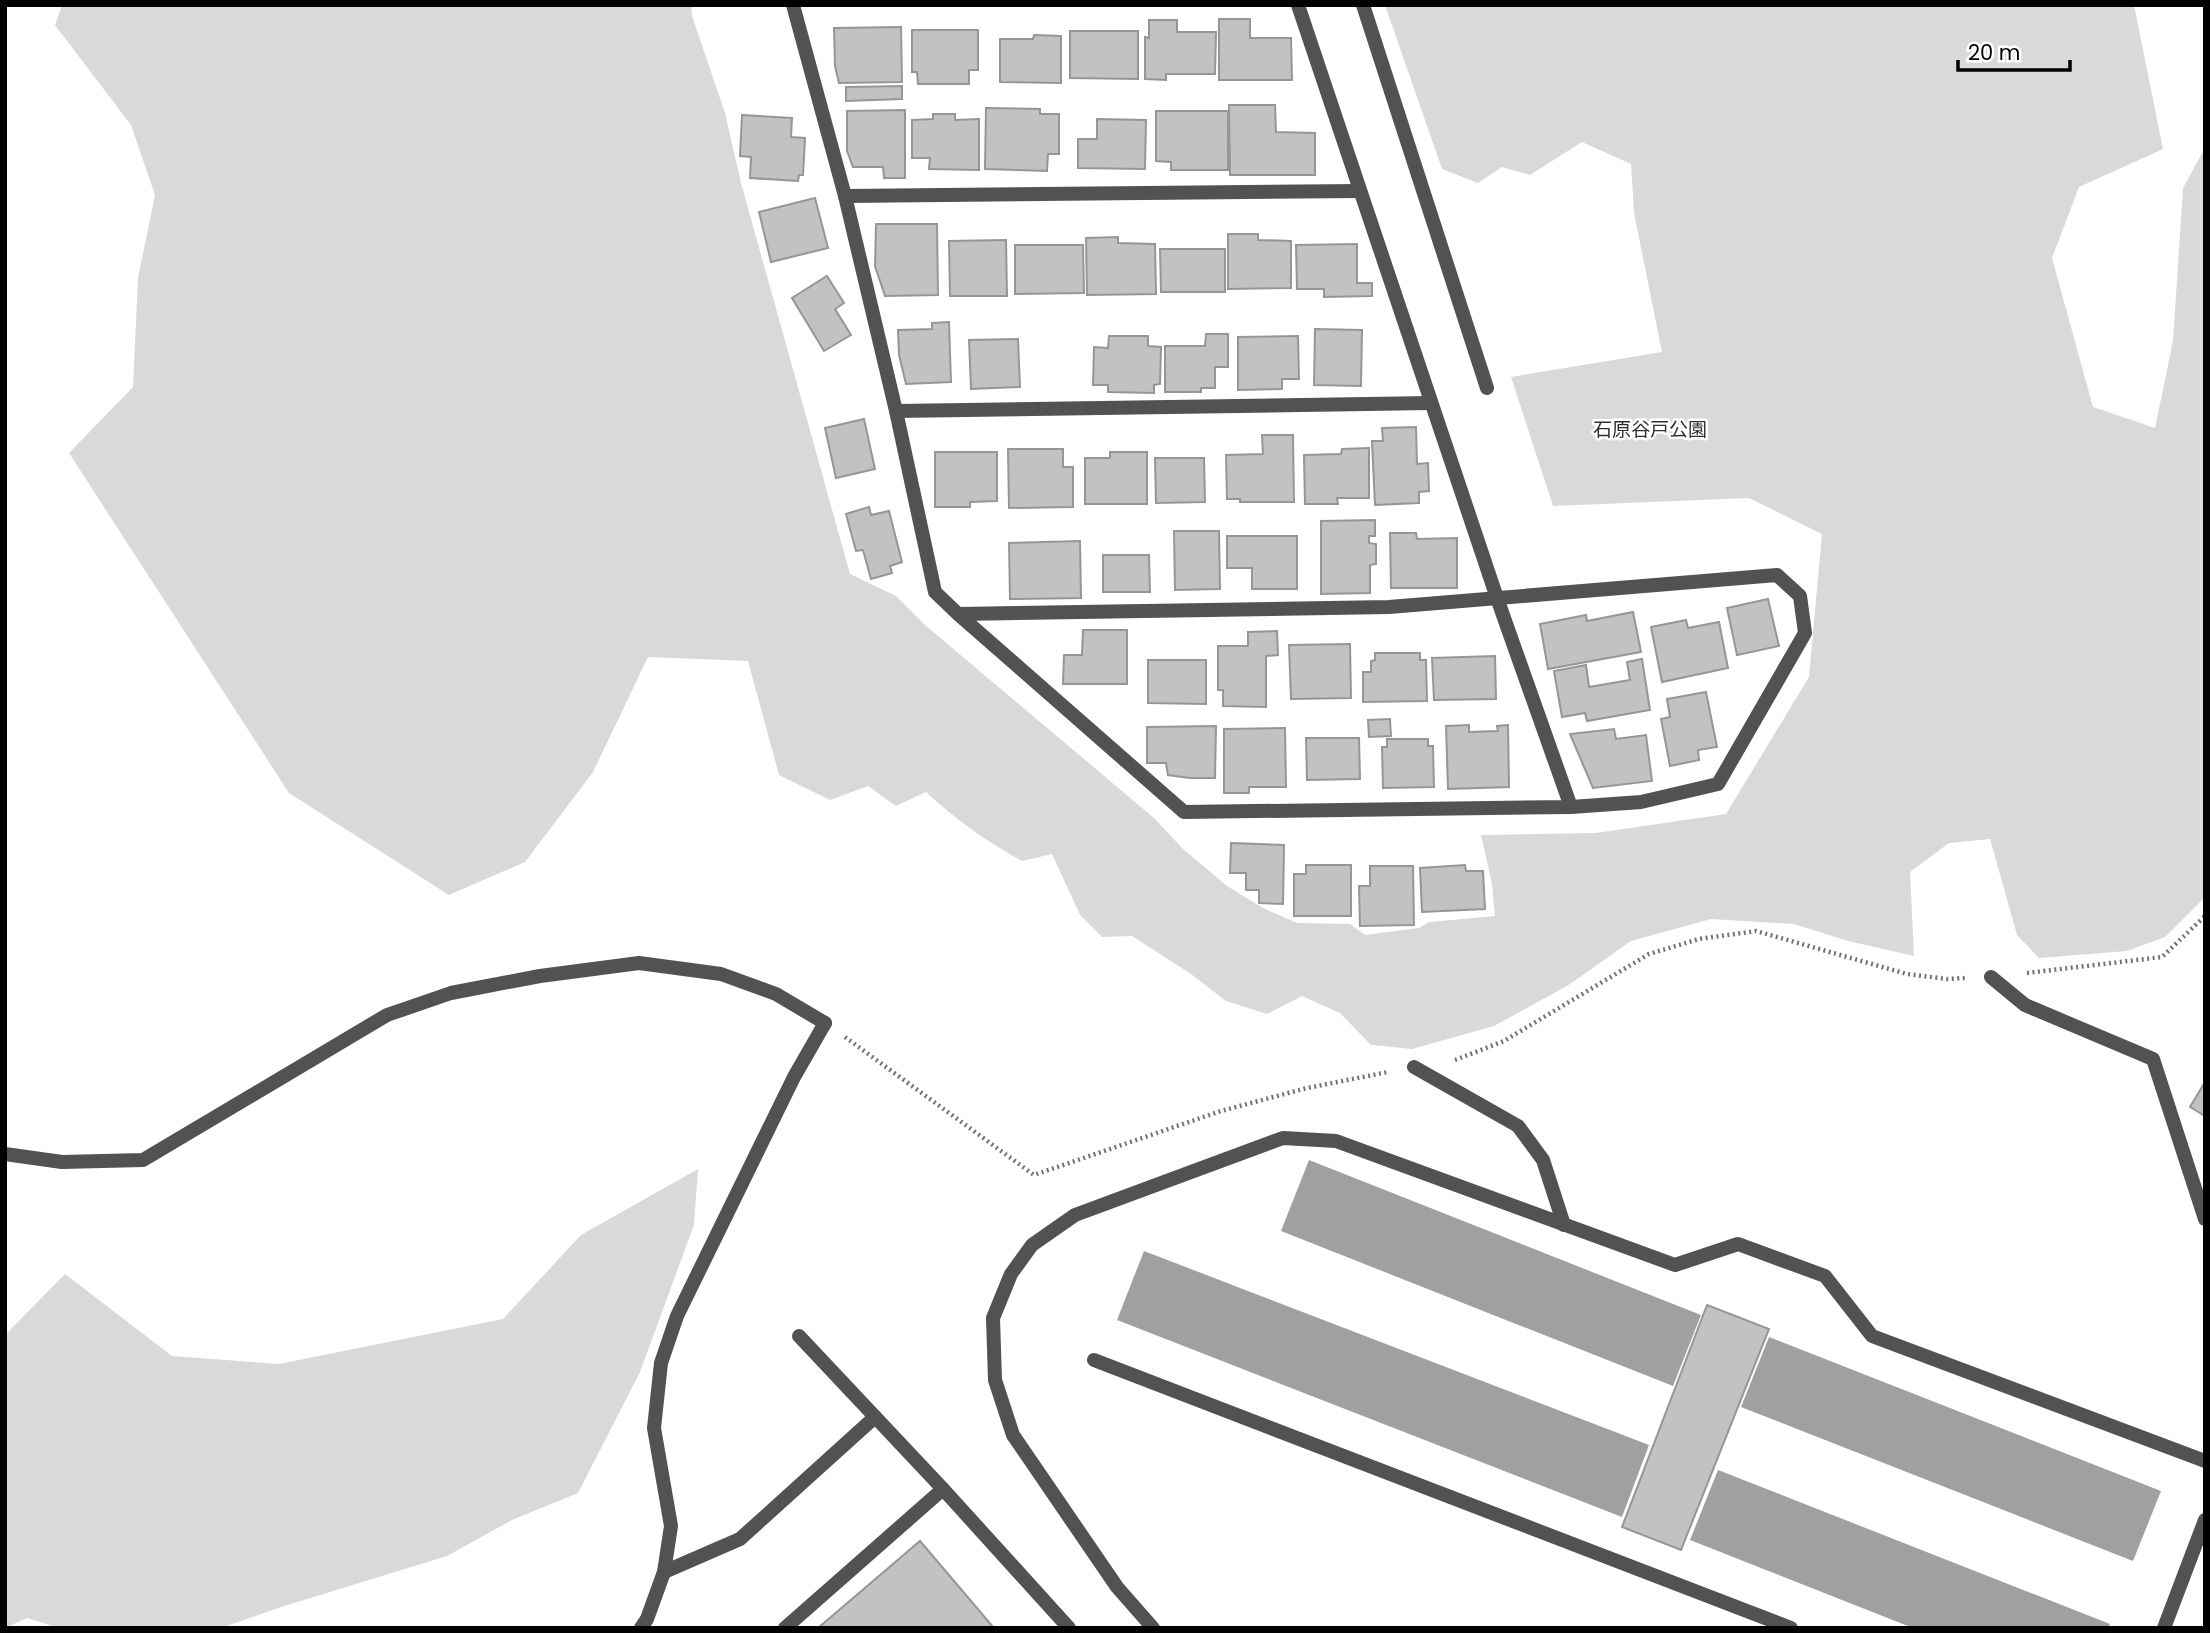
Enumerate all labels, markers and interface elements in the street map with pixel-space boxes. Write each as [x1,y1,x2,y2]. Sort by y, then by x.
scale bar [1958,28,2070,72]
text: 20 m [1968,38,2021,67]
park label: 石原谷戸公園 [1593,416,1707,443]

